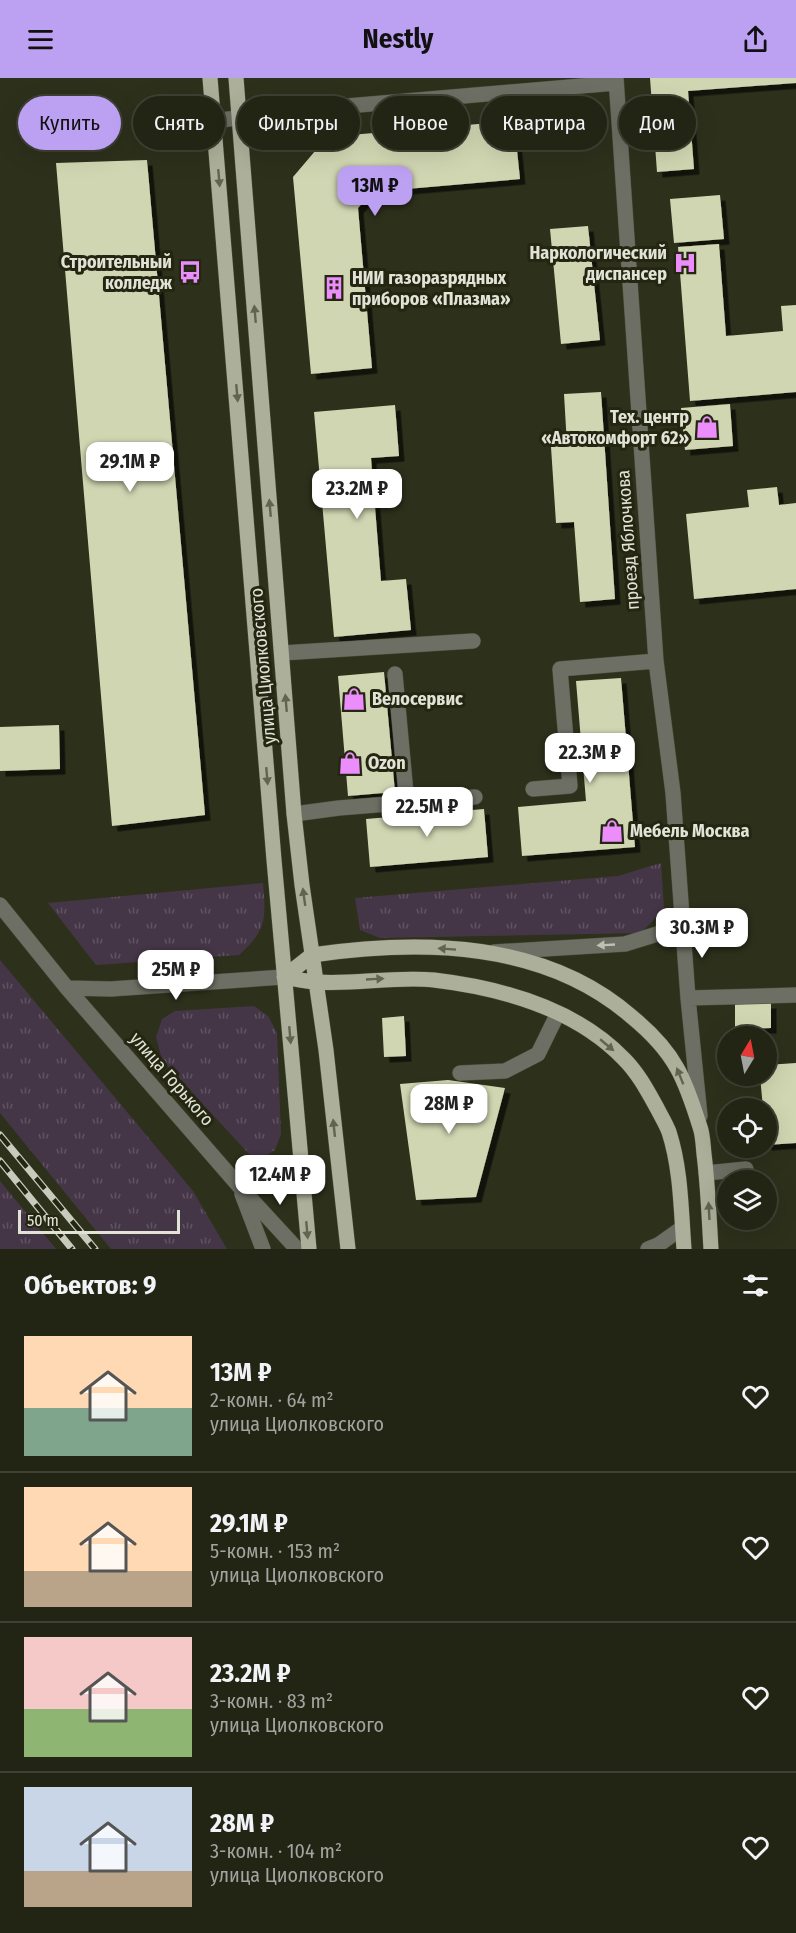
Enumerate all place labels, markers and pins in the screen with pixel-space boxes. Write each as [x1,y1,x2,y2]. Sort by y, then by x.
pin: 13M ₽ [333,166,417,217]
place label: Наркологический диспансер [529,242,667,285]
hospital icon: Наркологический диспансер [672,250,698,276]
place label: Строительный колледж [61,251,173,294]
bus stop icon: Строительный колледж [177,259,203,285]
place label: НИИ газоразрядных приборов «Плазма» [352,267,511,310]
building icon: НИИ газоразрядных приборов «Плазма» [321,275,347,301]
place label: Тех. центр «Автокомфорт 62» [541,406,689,449]
shop icon: Тех. центр «Автокомфорт 62» [694,414,720,440]
pin: 29.1M ₽ [75,442,185,493]
pin: 23.2M ₽ [302,469,412,520]
shop icon: Велосервис [341,686,367,712]
place label: Велосервис [372,688,463,710]
pin: 22.3M ₽ [535,733,645,784]
shop icon: Ozon [337,750,363,776]
place label: Ozon [368,752,406,774]
pin: 22.5M ₽ [372,787,482,838]
shop icon: Мебель Москва [599,818,625,844]
place label: Мебель Москва [630,820,749,842]
pin: 30.3M ₽ [647,908,757,959]
pin: 25M ₽ [134,950,218,1001]
pin: 28M ₽ [407,1084,491,1135]
pin: 12.4M ₽ [225,1155,335,1206]

